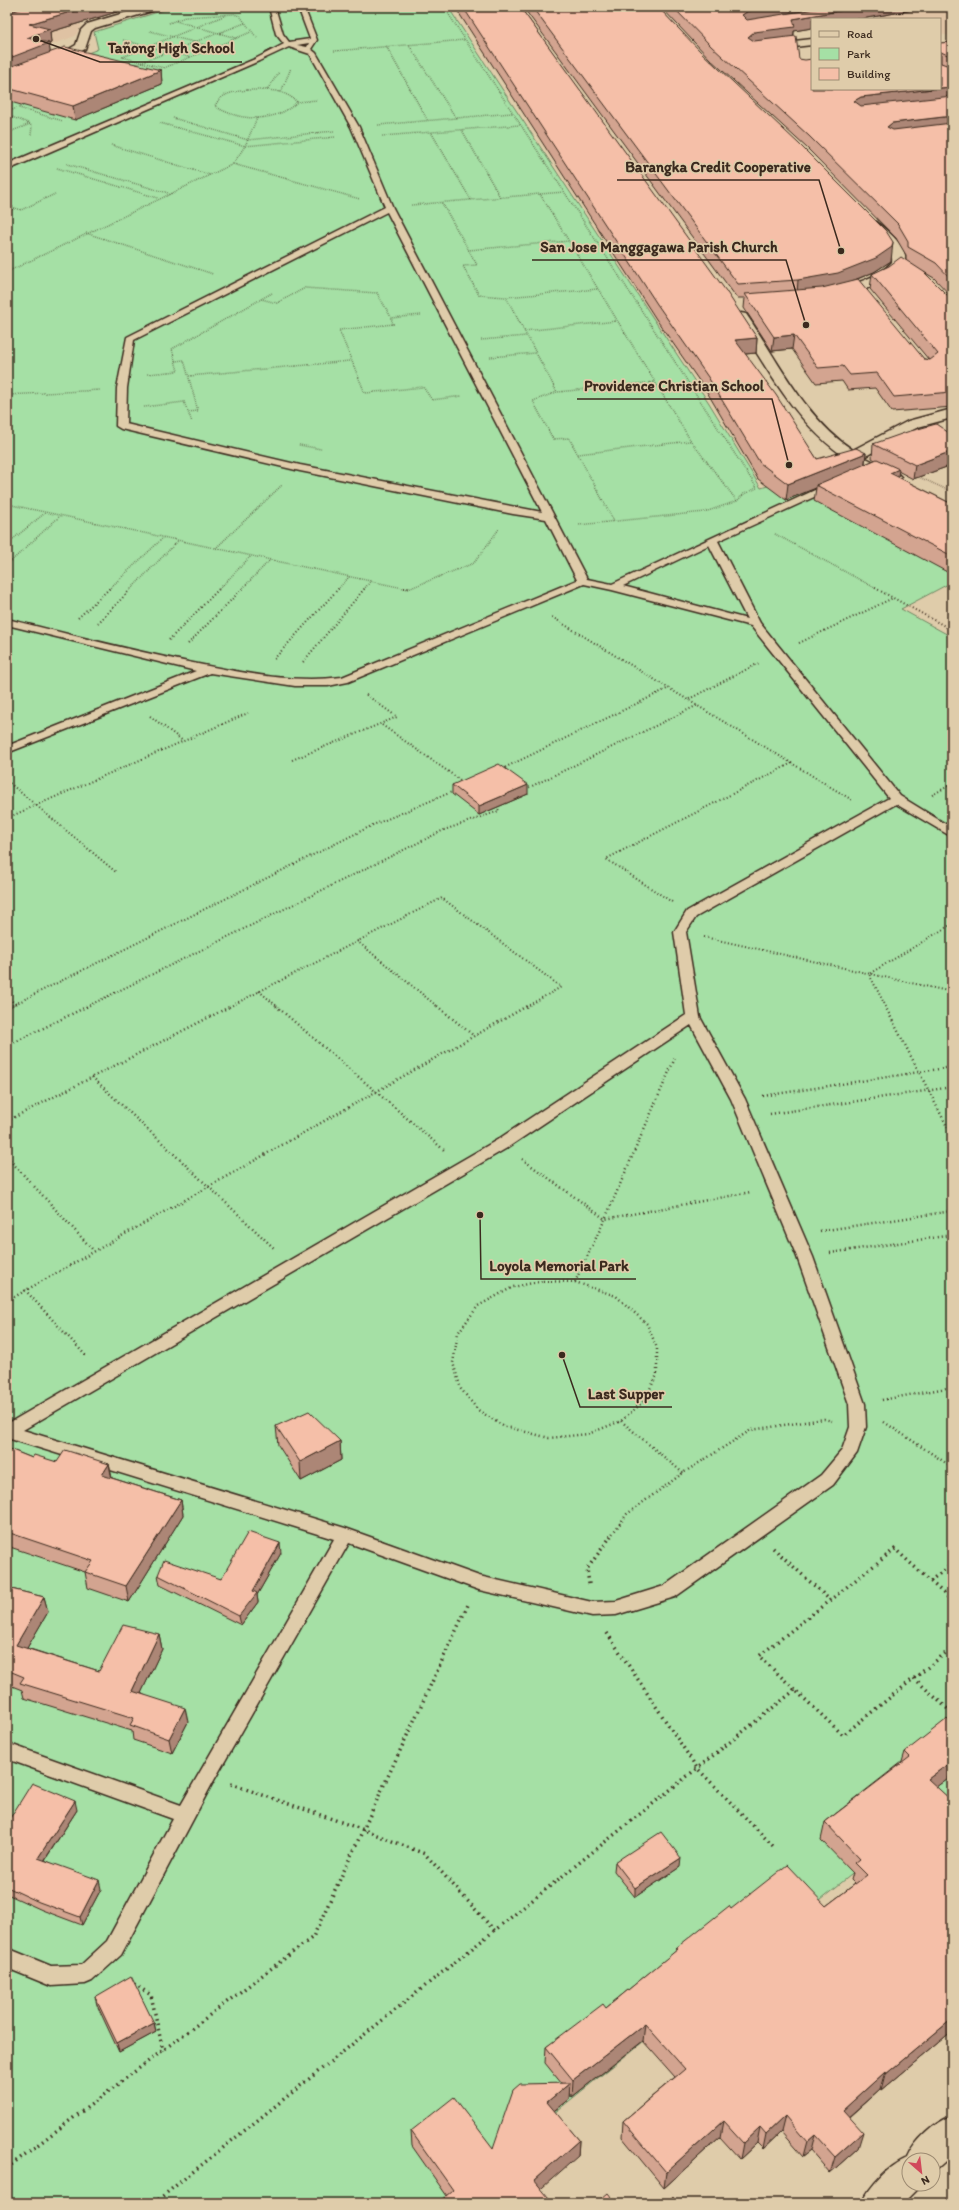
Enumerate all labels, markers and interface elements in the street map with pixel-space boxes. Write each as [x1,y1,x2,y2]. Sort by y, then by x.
legend [811,18,941,90]
text: Road [847,27,873,41]
callout: Tañong High School [100,35,242,62]
text: Tañong High School [107,39,235,58]
text: Park [847,47,871,61]
text: Building [847,67,891,81]
callout: Barangka Credit Cooperative [617,153,819,180]
text: Barangka Credit Cooperative [625,158,811,177]
callout: San Jose Manggagawa Parish Church [532,233,786,260]
text: San Jose Manggagawa Parish Church [540,238,778,257]
callout: Providence Christian School [577,372,772,399]
text: Providence Christian School [584,377,765,395]
callout: Loyola Memorial Park [481,1252,636,1279]
text: Loyola Memorial Park [489,1257,629,1276]
callout: Last Supper [580,1380,672,1407]
text: Last Supper [588,1385,665,1404]
north arrow [901,2152,941,2192]
text: N [919,2173,932,2188]

